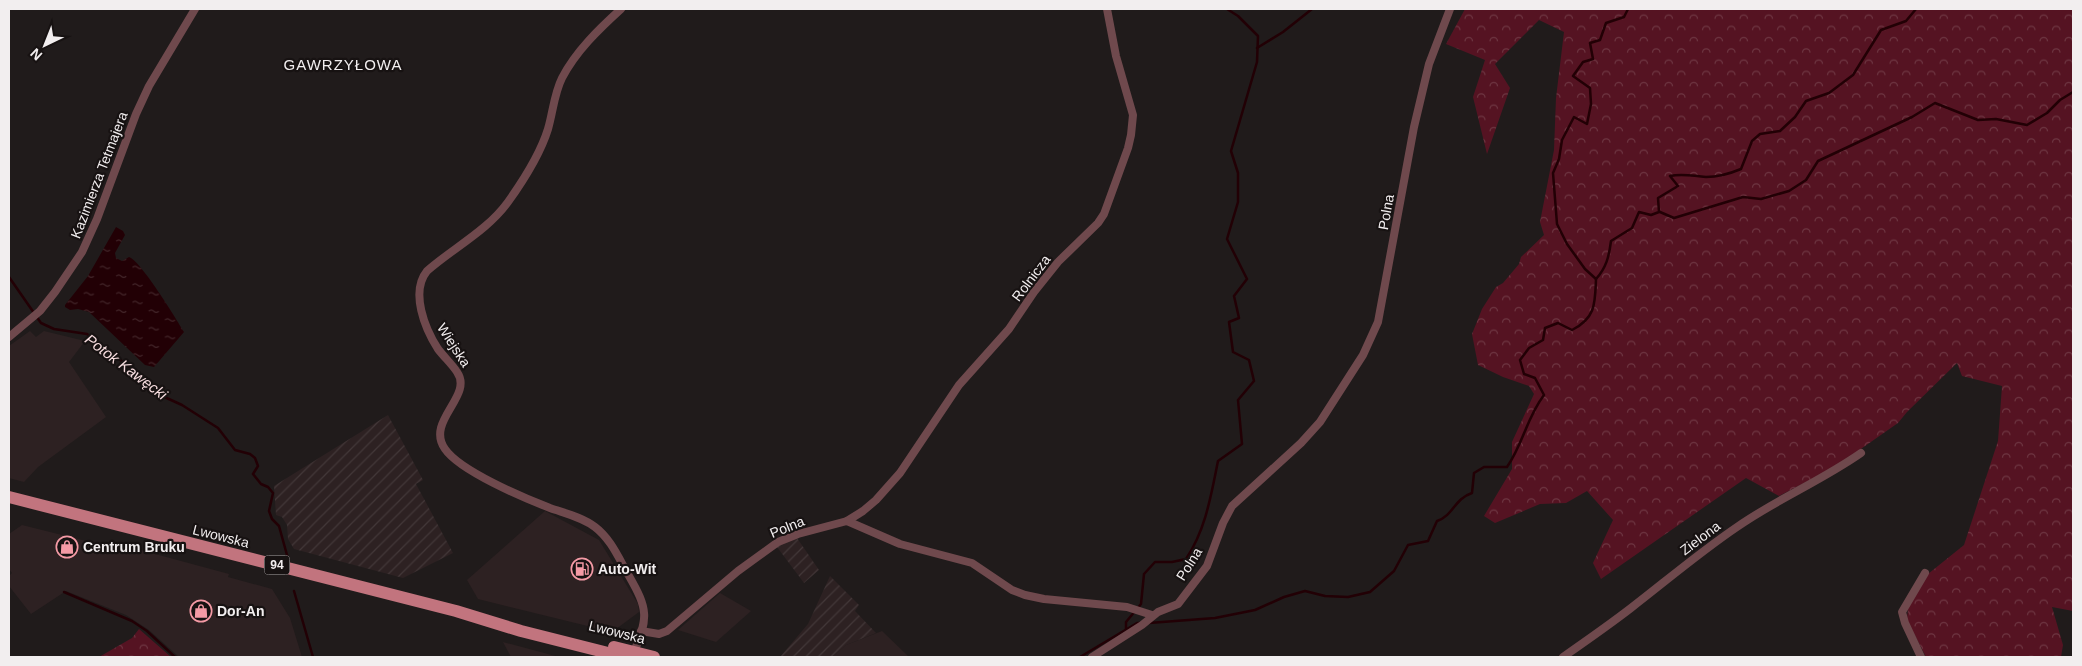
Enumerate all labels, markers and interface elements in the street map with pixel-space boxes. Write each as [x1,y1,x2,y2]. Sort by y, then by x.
north arrow [20,20,70,70]
text: N [27,45,45,64]
district label: GAWRZYŁOWA [284,56,402,73]
street label: Kazimierza Tetmajera [67,109,131,241]
street label: Polna [1375,193,1397,231]
street label: Rolnicza [1008,252,1054,304]
street label: Wiejska [434,320,474,370]
water label: Potok Kawęcki [82,330,171,403]
street label: Polna [767,513,807,541]
street label: Zielona [1677,518,1723,558]
street label: Lwowska [191,521,251,551]
shop icon: Centrum Bruku [55,535,79,559]
place label: Centrum Bruku [83,539,185,555]
street label: Polna [1173,544,1205,583]
road number: 94 [264,556,290,574]
fuel station icon: Auto-Wit [570,557,594,581]
place label: Auto-Wit [598,561,657,577]
shop icon: Dor-An [189,599,213,623]
place label: Dor-An [217,603,264,619]
street label: Lwowska [587,617,647,647]

